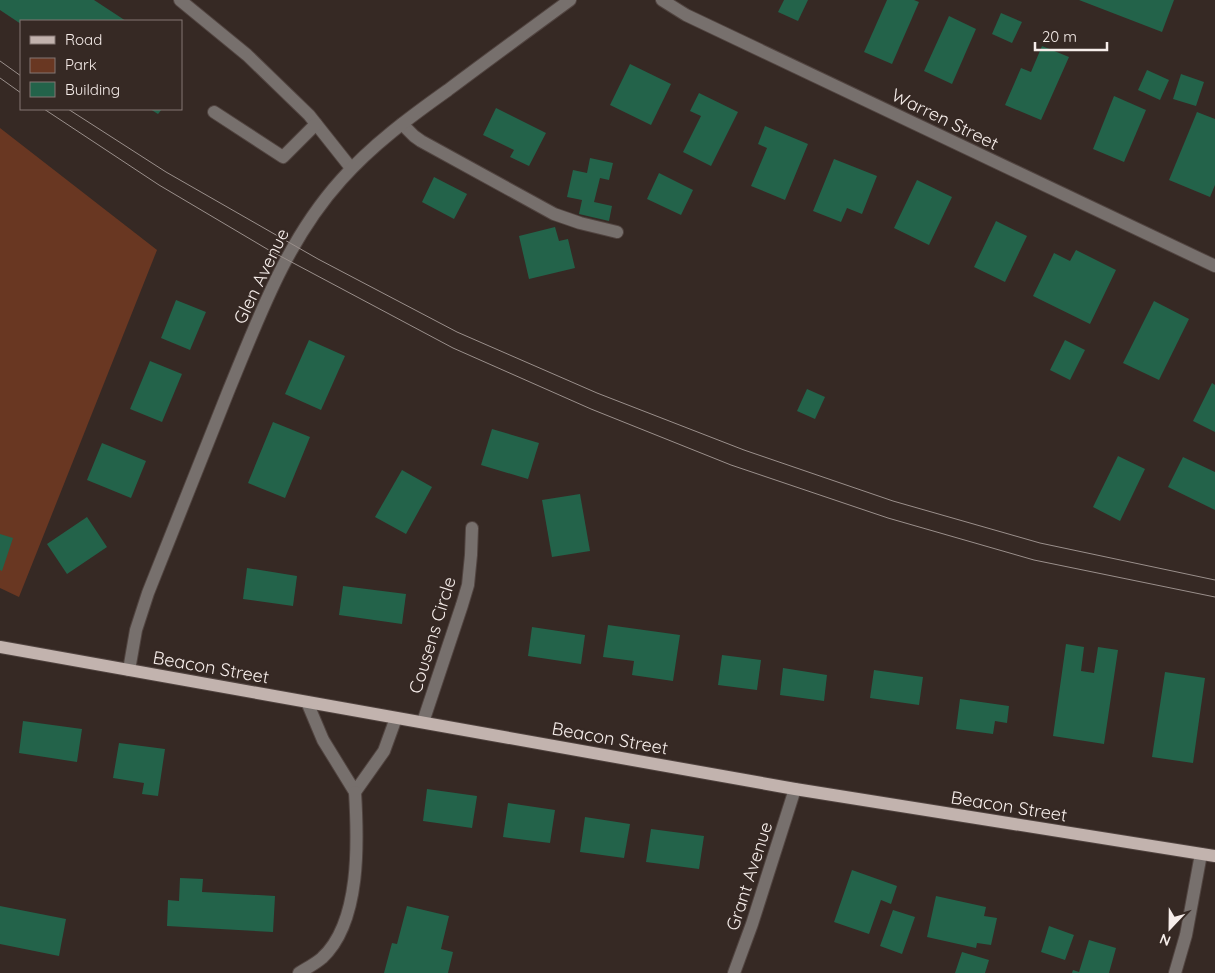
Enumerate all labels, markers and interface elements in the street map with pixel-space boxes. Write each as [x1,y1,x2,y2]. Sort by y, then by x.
legend [20,20,182,110]
scale bar [1035,20,1108,52]
text: 20 m [1042,27,1077,46]
text: Road [65,30,102,49]
text: Park [65,55,97,74]
text: Building [65,80,120,99]
street label: Warren Street [888,83,1002,155]
street label: Glen Avenue [228,224,294,328]
street label: Cousens Circle [403,574,461,696]
street label: Beacon Street [151,645,271,689]
street label: Beacon Street [550,716,670,760]
street label: Beacon Street [949,785,1069,827]
street label: Grant Avenue [721,819,777,933]
north arrow [1145,903,1195,953]
text: N [1157,930,1173,950]

